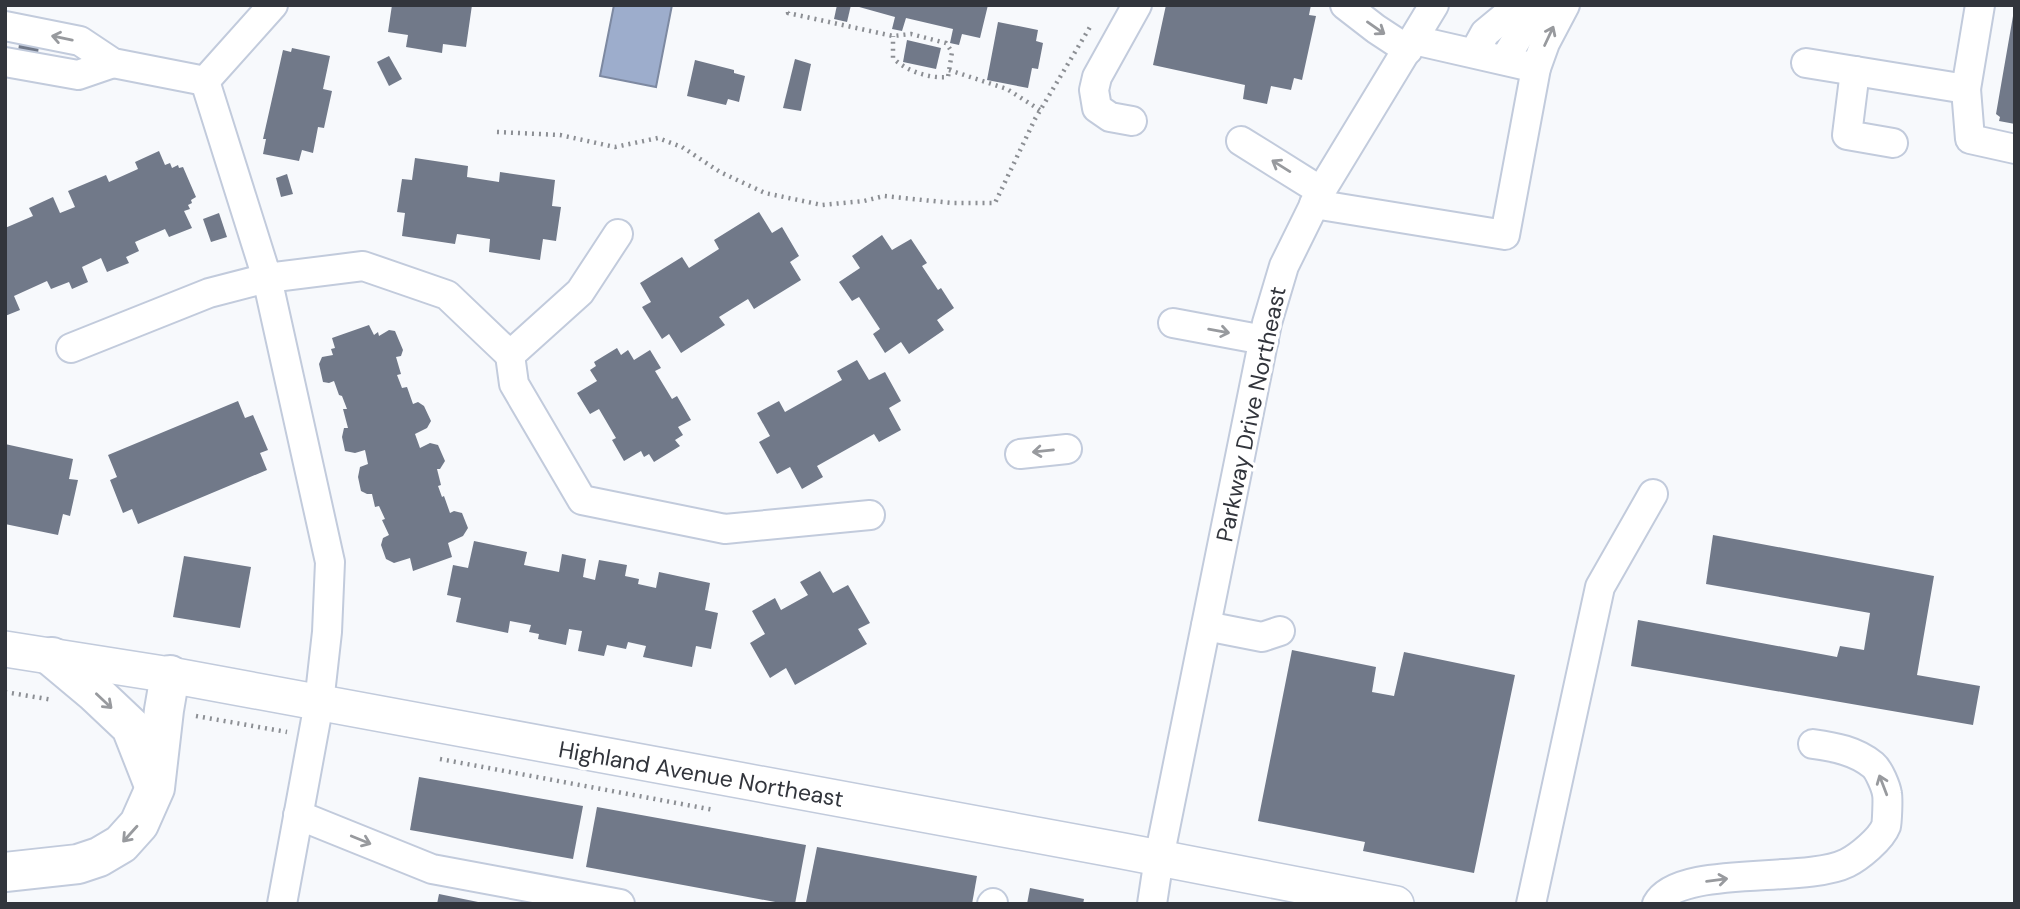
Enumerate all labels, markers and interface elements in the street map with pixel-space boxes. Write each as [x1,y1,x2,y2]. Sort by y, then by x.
one-way arrow [1366,21,1385,35]
one-way arrow [1543,26,1556,47]
one-way arrow [51,30,74,44]
one-way arrow [1271,158,1291,172]
street label: Parkway Drive Northeast [1209,284,1293,544]
one-way arrow [1207,325,1230,338]
one-way arrow [1033,445,1055,458]
one-way arrow [95,692,112,709]
street label: Highland Avenue Northeast [556,734,846,814]
one-way arrow [1875,775,1888,796]
one-way arrow [122,825,138,843]
one-way arrow [350,835,372,848]
one-way arrow [1706,873,1728,886]

